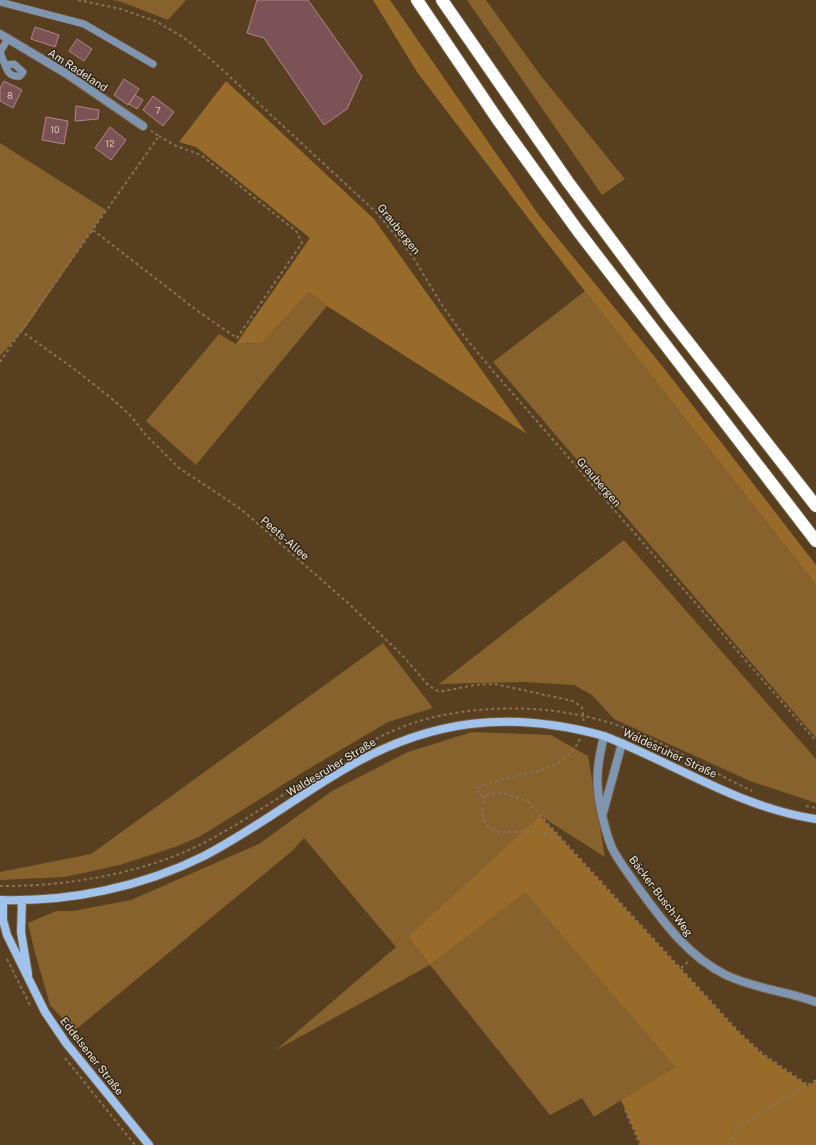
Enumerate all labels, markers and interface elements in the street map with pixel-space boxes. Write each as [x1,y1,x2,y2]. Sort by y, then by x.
street label: Am Radeland [46,46,110,94]
house number: 8 [7,90,13,101]
house number: 7 [155,105,161,116]
house number: 10 [50,124,60,135]
house number: 12 [105,138,115,149]
street label: Graubergen [375,202,423,256]
street label: Graubergen [575,455,623,509]
street label: Peets-Allee [259,514,311,562]
street label: Waldesruher Straße [621,726,719,780]
street label: Waldesruher Straße [284,736,378,798]
street label: Bäcker-Busch-Weg [627,854,695,939]
street label: Eddelsener Straße [58,1015,126,1097]

